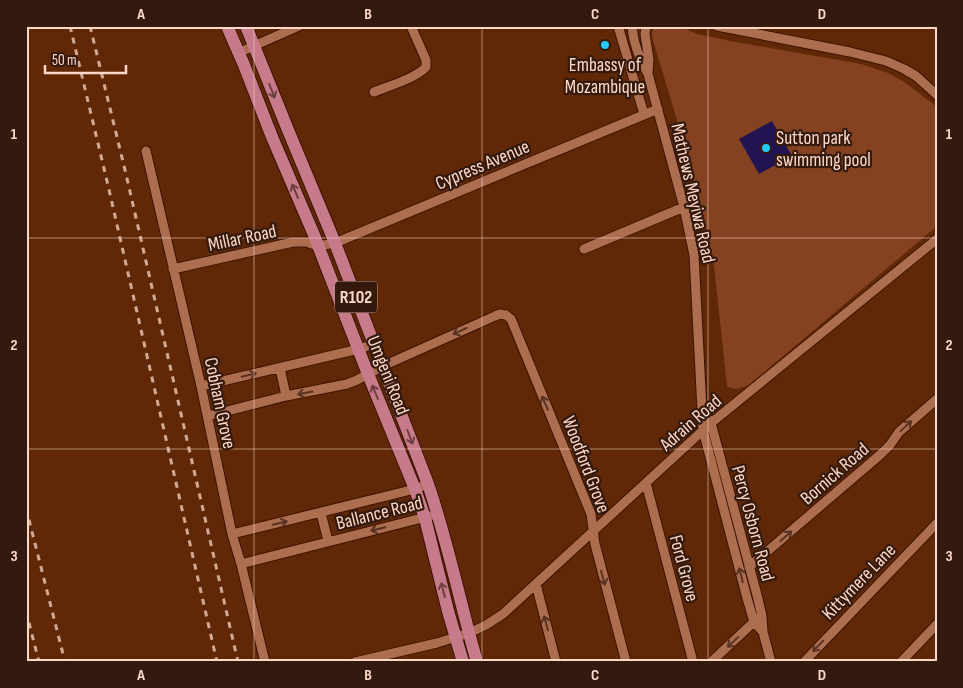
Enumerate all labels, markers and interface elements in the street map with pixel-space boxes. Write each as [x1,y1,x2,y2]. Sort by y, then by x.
text: A [136,5,145,24]
text: B [364,5,372,24]
text: C [591,5,599,24]
text: D [818,5,826,24]
marker: Embassy of Mozambique [599,39,611,51]
scale bar [45,42,126,74]
text: 50 m [52,51,77,70]
place label: Embassy of Mozambique [565,54,645,99]
one-way arrow [268,83,277,98]
street label: Mathews Meyiwa Road [665,121,720,265]
text: 1 [11,125,18,144]
text: 1 [946,125,953,144]
place label: Sutton park swimming pool [776,127,871,172]
street label: Cypress Avenue [432,135,533,196]
marker: Sutton park swimming pool [760,142,772,154]
one-way arrow [290,184,299,199]
street label: Millar Road [206,220,279,257]
road number: R102 [335,282,377,312]
one-way arrow [453,327,468,337]
street label: Umgeni Road [361,333,414,418]
text: 2 [10,336,18,355]
text: 2 [945,336,953,355]
street label: Cobham Grove [199,356,240,451]
one-way arrow [240,370,256,379]
one-way arrow [370,384,379,400]
one-way arrow [297,388,313,398]
street label: Adrain Road [655,390,727,457]
one-way arrow [540,396,550,411]
street label: Woodford Grove [557,413,615,516]
one-way arrow [899,420,912,432]
one-way arrow [406,429,415,444]
street label: Bornick Road [796,438,874,510]
street label: Percy Osborn Road [726,463,779,584]
street label: Ballance Road [334,492,425,535]
one-way arrow [271,517,287,527]
one-way arrow [370,525,386,534]
one-way arrow [779,530,792,541]
street label: Ford Grove [664,532,703,604]
street label: Kittymere Lane [817,539,901,625]
text: 3 [10,547,18,566]
text: 3 [945,547,953,566]
one-way arrow [735,567,745,583]
one-way arrow [599,569,609,585]
one-way arrow [438,583,447,599]
one-way arrow [541,615,550,631]
one-way arrow [726,636,739,648]
one-way arrow [812,640,824,653]
text: A [136,666,145,685]
text: B [364,666,372,685]
text: C [591,666,599,685]
text: D [818,666,826,685]

